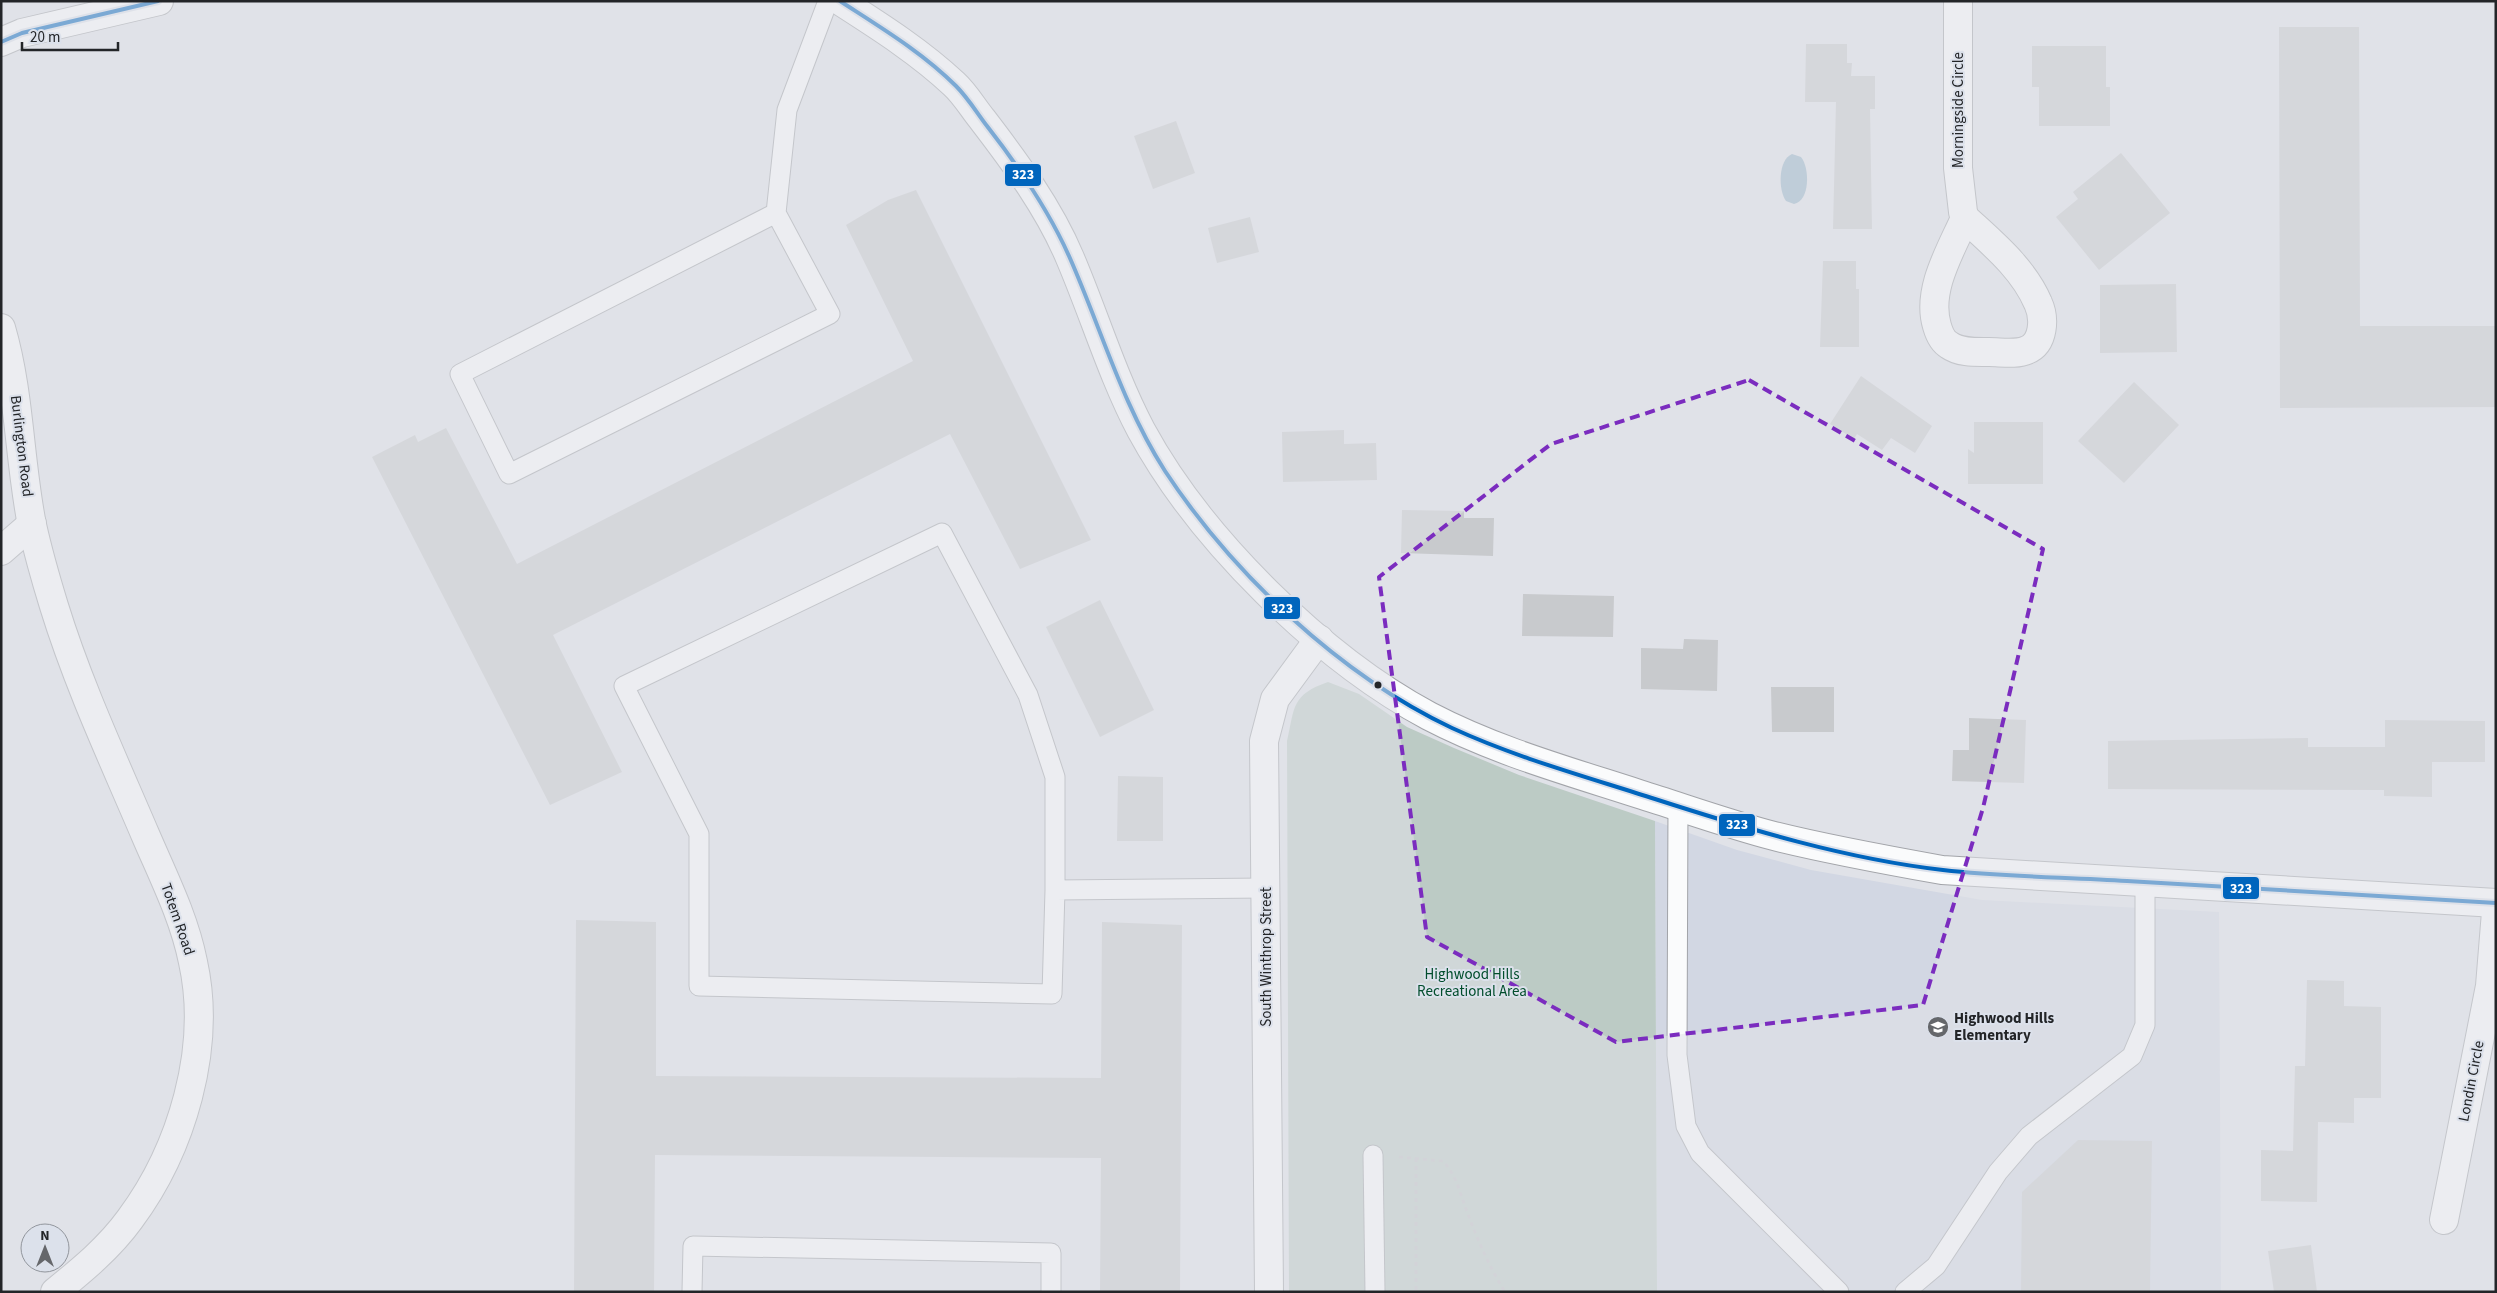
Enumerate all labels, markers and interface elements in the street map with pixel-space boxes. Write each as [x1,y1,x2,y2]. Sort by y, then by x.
scale bar [22,20,119,52]
text: 20 m [30,27,60,48]
street label: Morningside Circle [1948,52,1969,168]
line badge: 323 [1004,163,1042,187]
text: 323 [1012,165,1034,185]
street label: Burlington Road [5,394,38,498]
line badge: 323 [1263,596,1301,620]
text: 323 [1271,599,1293,619]
unlabelled marker [1373,680,1383,690]
line badge: 323 [1718,813,1756,837]
text: 323 [1726,815,1748,835]
line badge: 323 [2222,876,2260,900]
text: 323 [2230,879,2252,899]
street label: Totem Road [155,880,200,958]
street label: South Winthrop Street [1256,887,1277,1027]
park label: Highwood Hills Recreational Area [1417,964,1527,1002]
place label: Highwood Hills Elementary [1954,1008,2054,1046]
school or university icon: Highwood Hills Elementary [1926,1015,1950,1039]
street label: Londin Circle [2453,1039,2490,1123]
north arrow [20,1223,70,1273]
text: N [40,1226,50,1246]

